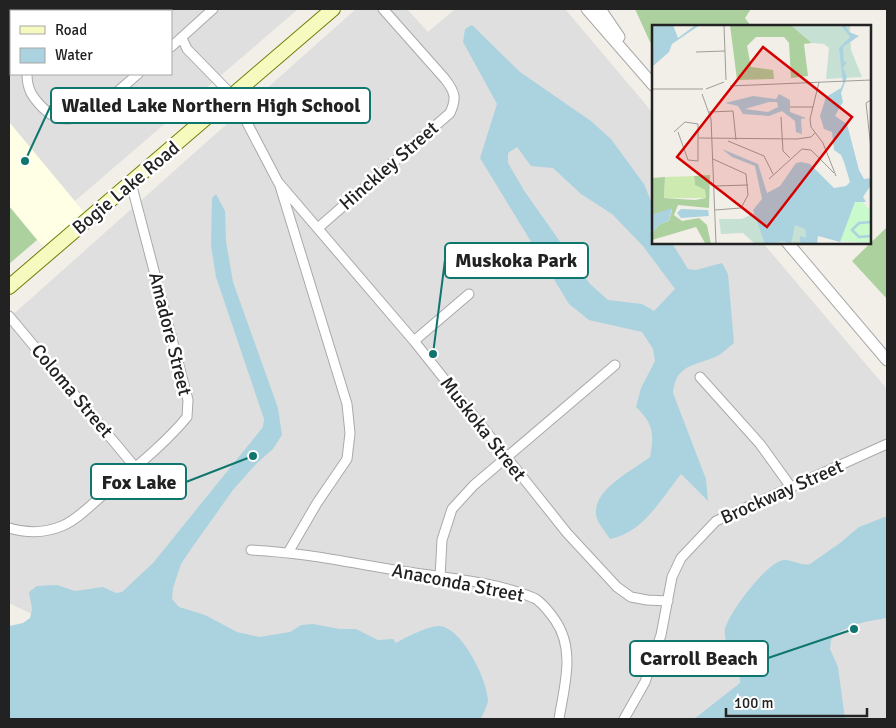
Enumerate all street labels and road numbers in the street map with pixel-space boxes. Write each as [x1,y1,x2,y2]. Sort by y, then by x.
street label: Hinckley Street [334,116,444,216]
street label: Bogie Lake Road [67,136,185,240]
street label: Amadore Street [143,270,197,398]
street label: Coloma Street [26,339,118,443]
street label: Muskoka Street [435,372,531,486]
street label: Brockway Street [717,454,847,530]
street label: Anaconda Street [390,558,526,608]

